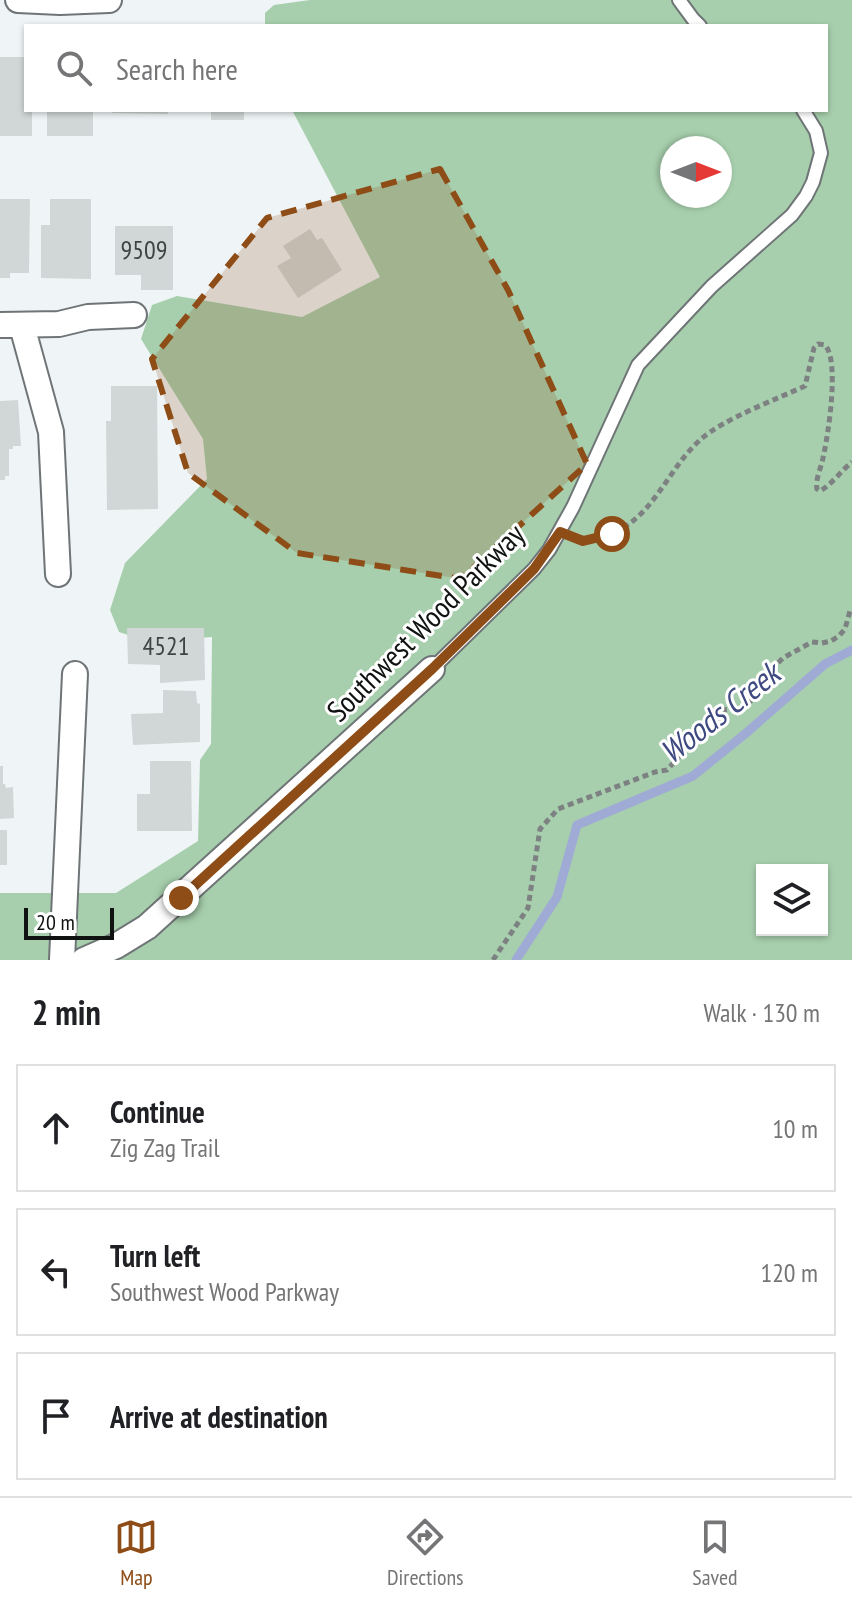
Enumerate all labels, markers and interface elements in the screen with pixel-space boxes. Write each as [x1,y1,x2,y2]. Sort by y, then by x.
search box [24,24,828,112]
icon: search [52,46,96,90]
text: Search here [116,49,238,88]
north arrow [660,136,732,208]
house number: 9509 [121,233,167,266]
street label: Southwest Wood Parkway [318,514,533,729]
route start [594,516,630,552]
house number: 4521 [143,629,189,662]
water label: Woods Creek [651,650,791,772]
map controls [756,864,828,936]
button: layers [756,864,828,936]
route end [163,880,199,916]
scale bar [24,904,114,940]
text: 20 m [36,908,75,936]
text: 2 min [32,990,101,1034]
text: Walk · 130 m [703,996,820,1029]
text: Continue [110,1092,205,1131]
icon: ahead [34,1106,78,1150]
text: 10 m [772,1112,818,1145]
text: Zig Zag Trail [110,1131,220,1164]
text: Turn left [110,1236,200,1275]
icon: left [34,1250,78,1294]
text: 120 m [760,1256,818,1289]
text: Southwest Wood Parkway [110,1275,339,1308]
icon: arrive [34,1394,78,1438]
text: Arrive at destination [110,1397,328,1436]
tab: Map [114,1515,158,1591]
tab: Directions [387,1515,464,1591]
tab: Saved [692,1515,738,1591]

